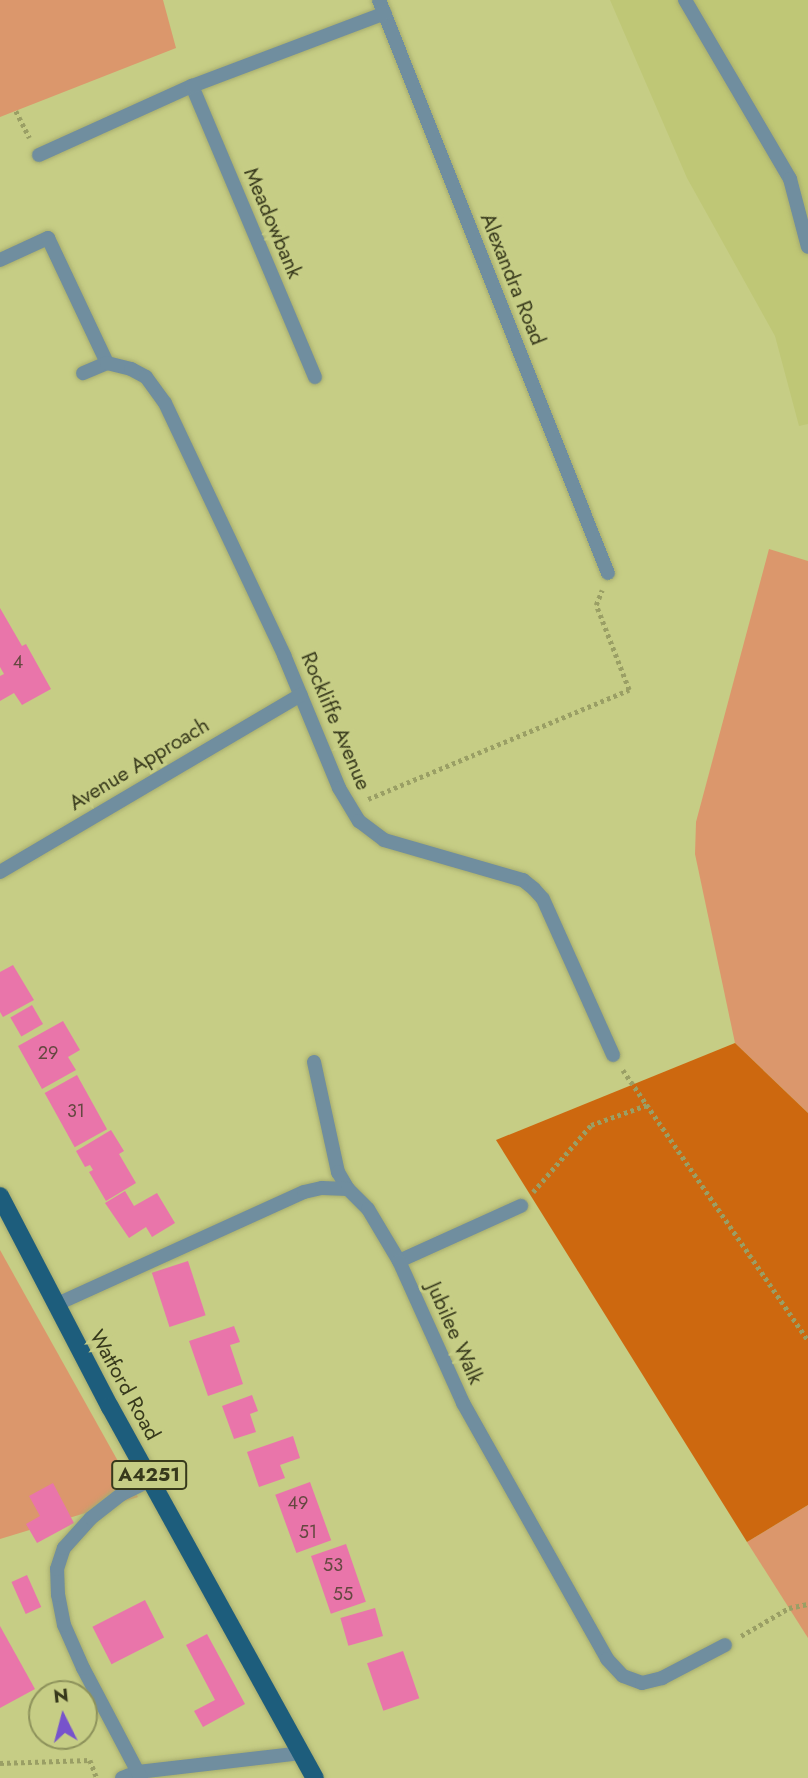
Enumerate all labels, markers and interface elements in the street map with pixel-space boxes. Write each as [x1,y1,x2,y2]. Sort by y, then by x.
street label: Meadowbank [238,164,308,282]
street label: Alexandra Road [475,209,551,349]
street label: Rockliffe Avenue [296,648,376,794]
house number: 4 [13,651,23,673]
street label: Avenue Approach [64,712,214,816]
house number: 29 [38,1042,58,1064]
house number: 31 [67,1100,85,1122]
street label: Jubilee Walk [421,1278,489,1388]
street label: Watford Road [84,1326,166,1444]
road number: A4251 [110,1460,188,1490]
house number: 49 [288,1492,308,1514]
house number: 51 [299,1521,317,1543]
house number: 53 [323,1554,343,1576]
house number: 55 [333,1583,353,1605]
north arrow [28,1680,98,1750]
text: N [52,1681,70,1710]

